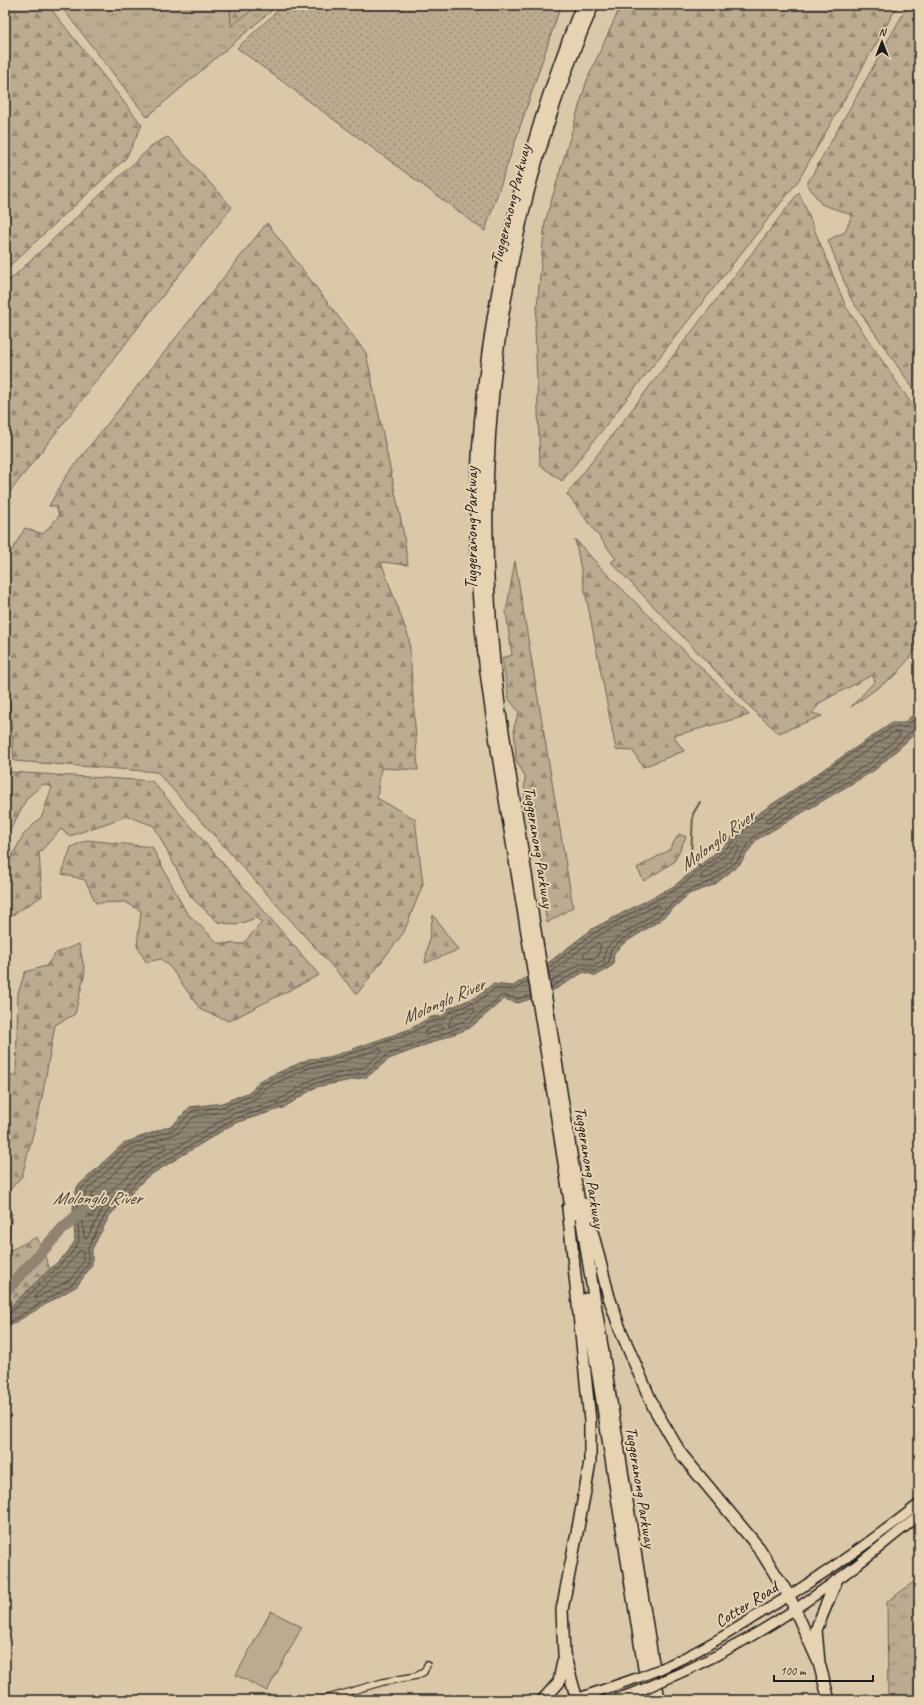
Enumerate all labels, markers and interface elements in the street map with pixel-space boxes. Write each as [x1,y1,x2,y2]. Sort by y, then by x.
north arrow [862,22,902,62]
text: N [879,25,888,39]
street label: Tuggeranong Parkway [485,141,536,266]
street label: Tuggeranong Parkway [461,466,482,589]
street label: Tuggeranong Parkway [519,785,559,910]
water label: Molonglo River [675,803,762,875]
water label: Molonglo River [398,972,491,1029]
street label: Tuggeranong Parkway [570,1105,610,1230]
water label: Molonglo River [53,1187,145,1209]
street label: Tuggeranong Parkway [621,1425,661,1550]
street label: Cotter Road [711,1576,784,1632]
scale bar [774,1657,873,1683]
text: 100 m [780,1663,807,1679]

